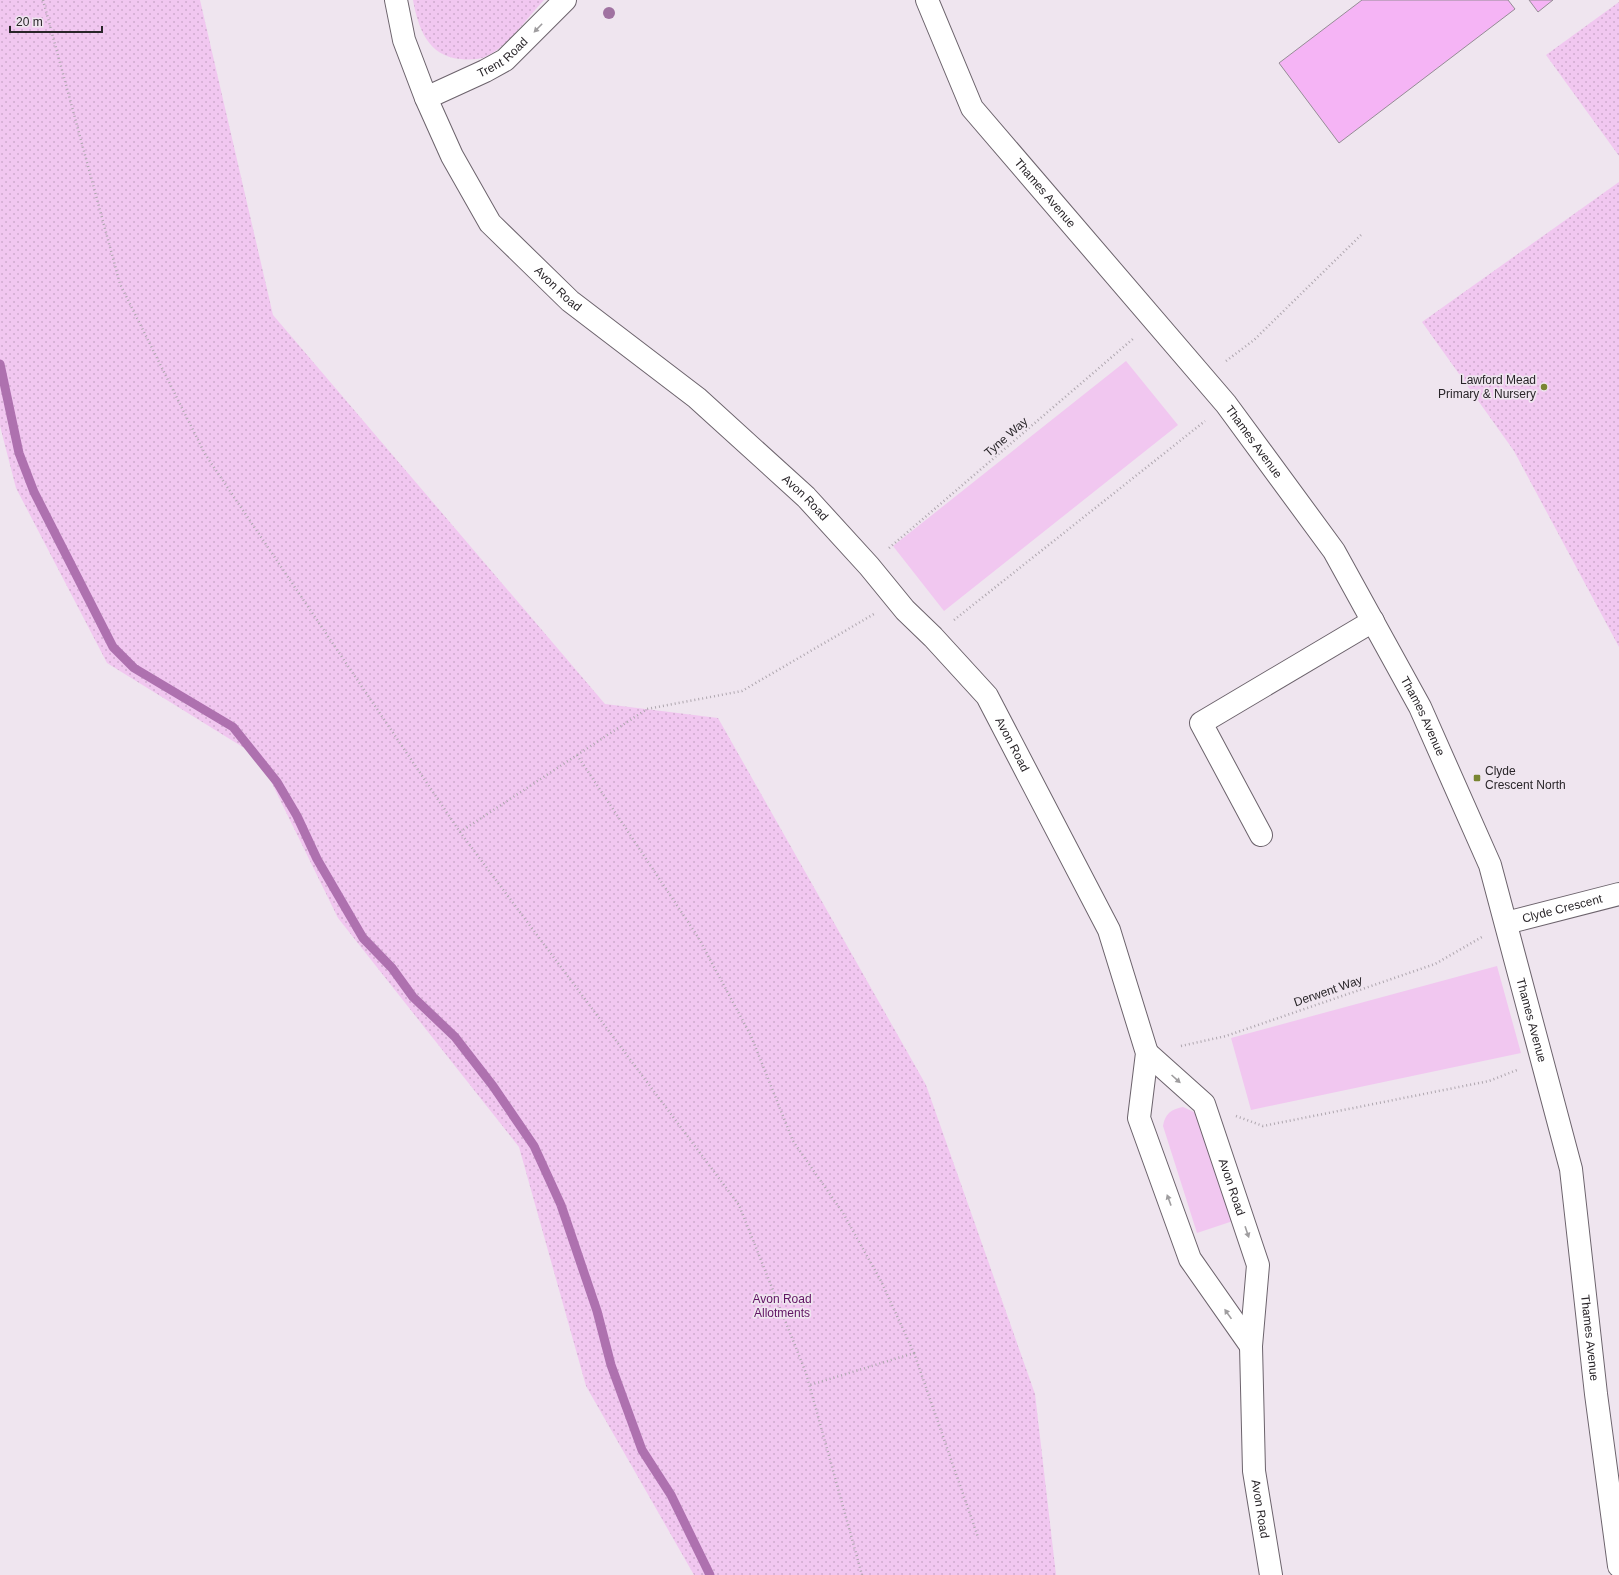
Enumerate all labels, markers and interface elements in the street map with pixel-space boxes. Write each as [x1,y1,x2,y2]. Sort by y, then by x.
scale bar [10,8,102,34]
text: 20 m [16,15,43,29]
one-way arrow [533,23,543,33]
street label: Trent Road [475,34,531,81]
street label: Thames Avenue [1011,156,1079,231]
street label: Avon Road [532,263,584,314]
place label: Lawford Mead Primary & Nursery [1438,373,1536,401]
marker: Lawford Mead Primary & Nursery [1539,382,1549,392]
street label: Thames Avenue [1223,403,1285,481]
street label: Tyne Way [981,414,1031,460]
street label: Avon Road [779,472,831,523]
street label: Thames Avenue [1398,674,1448,758]
street label: Avon Road [992,715,1032,774]
place label: Clyde Crescent North [1485,764,1566,792]
marker: Clyde Crescent North [1472,773,1482,783]
street label: Clyde Crescent [1521,891,1604,926]
street label: Derwent Way [1292,973,1364,1009]
street label: Thames Avenue [1513,977,1549,1064]
one-way arrow [1172,1074,1181,1083]
street label: Avon Road [1216,1157,1248,1217]
one-way arrow [1165,1194,1171,1206]
one-way arrow [1244,1226,1250,1238]
park label: Avon Road Allotments [752,1292,812,1320]
street label: Thames Avenue [1578,1294,1602,1382]
one-way arrow [1224,1309,1232,1320]
street label: Avon Road [1249,1478,1272,1539]

